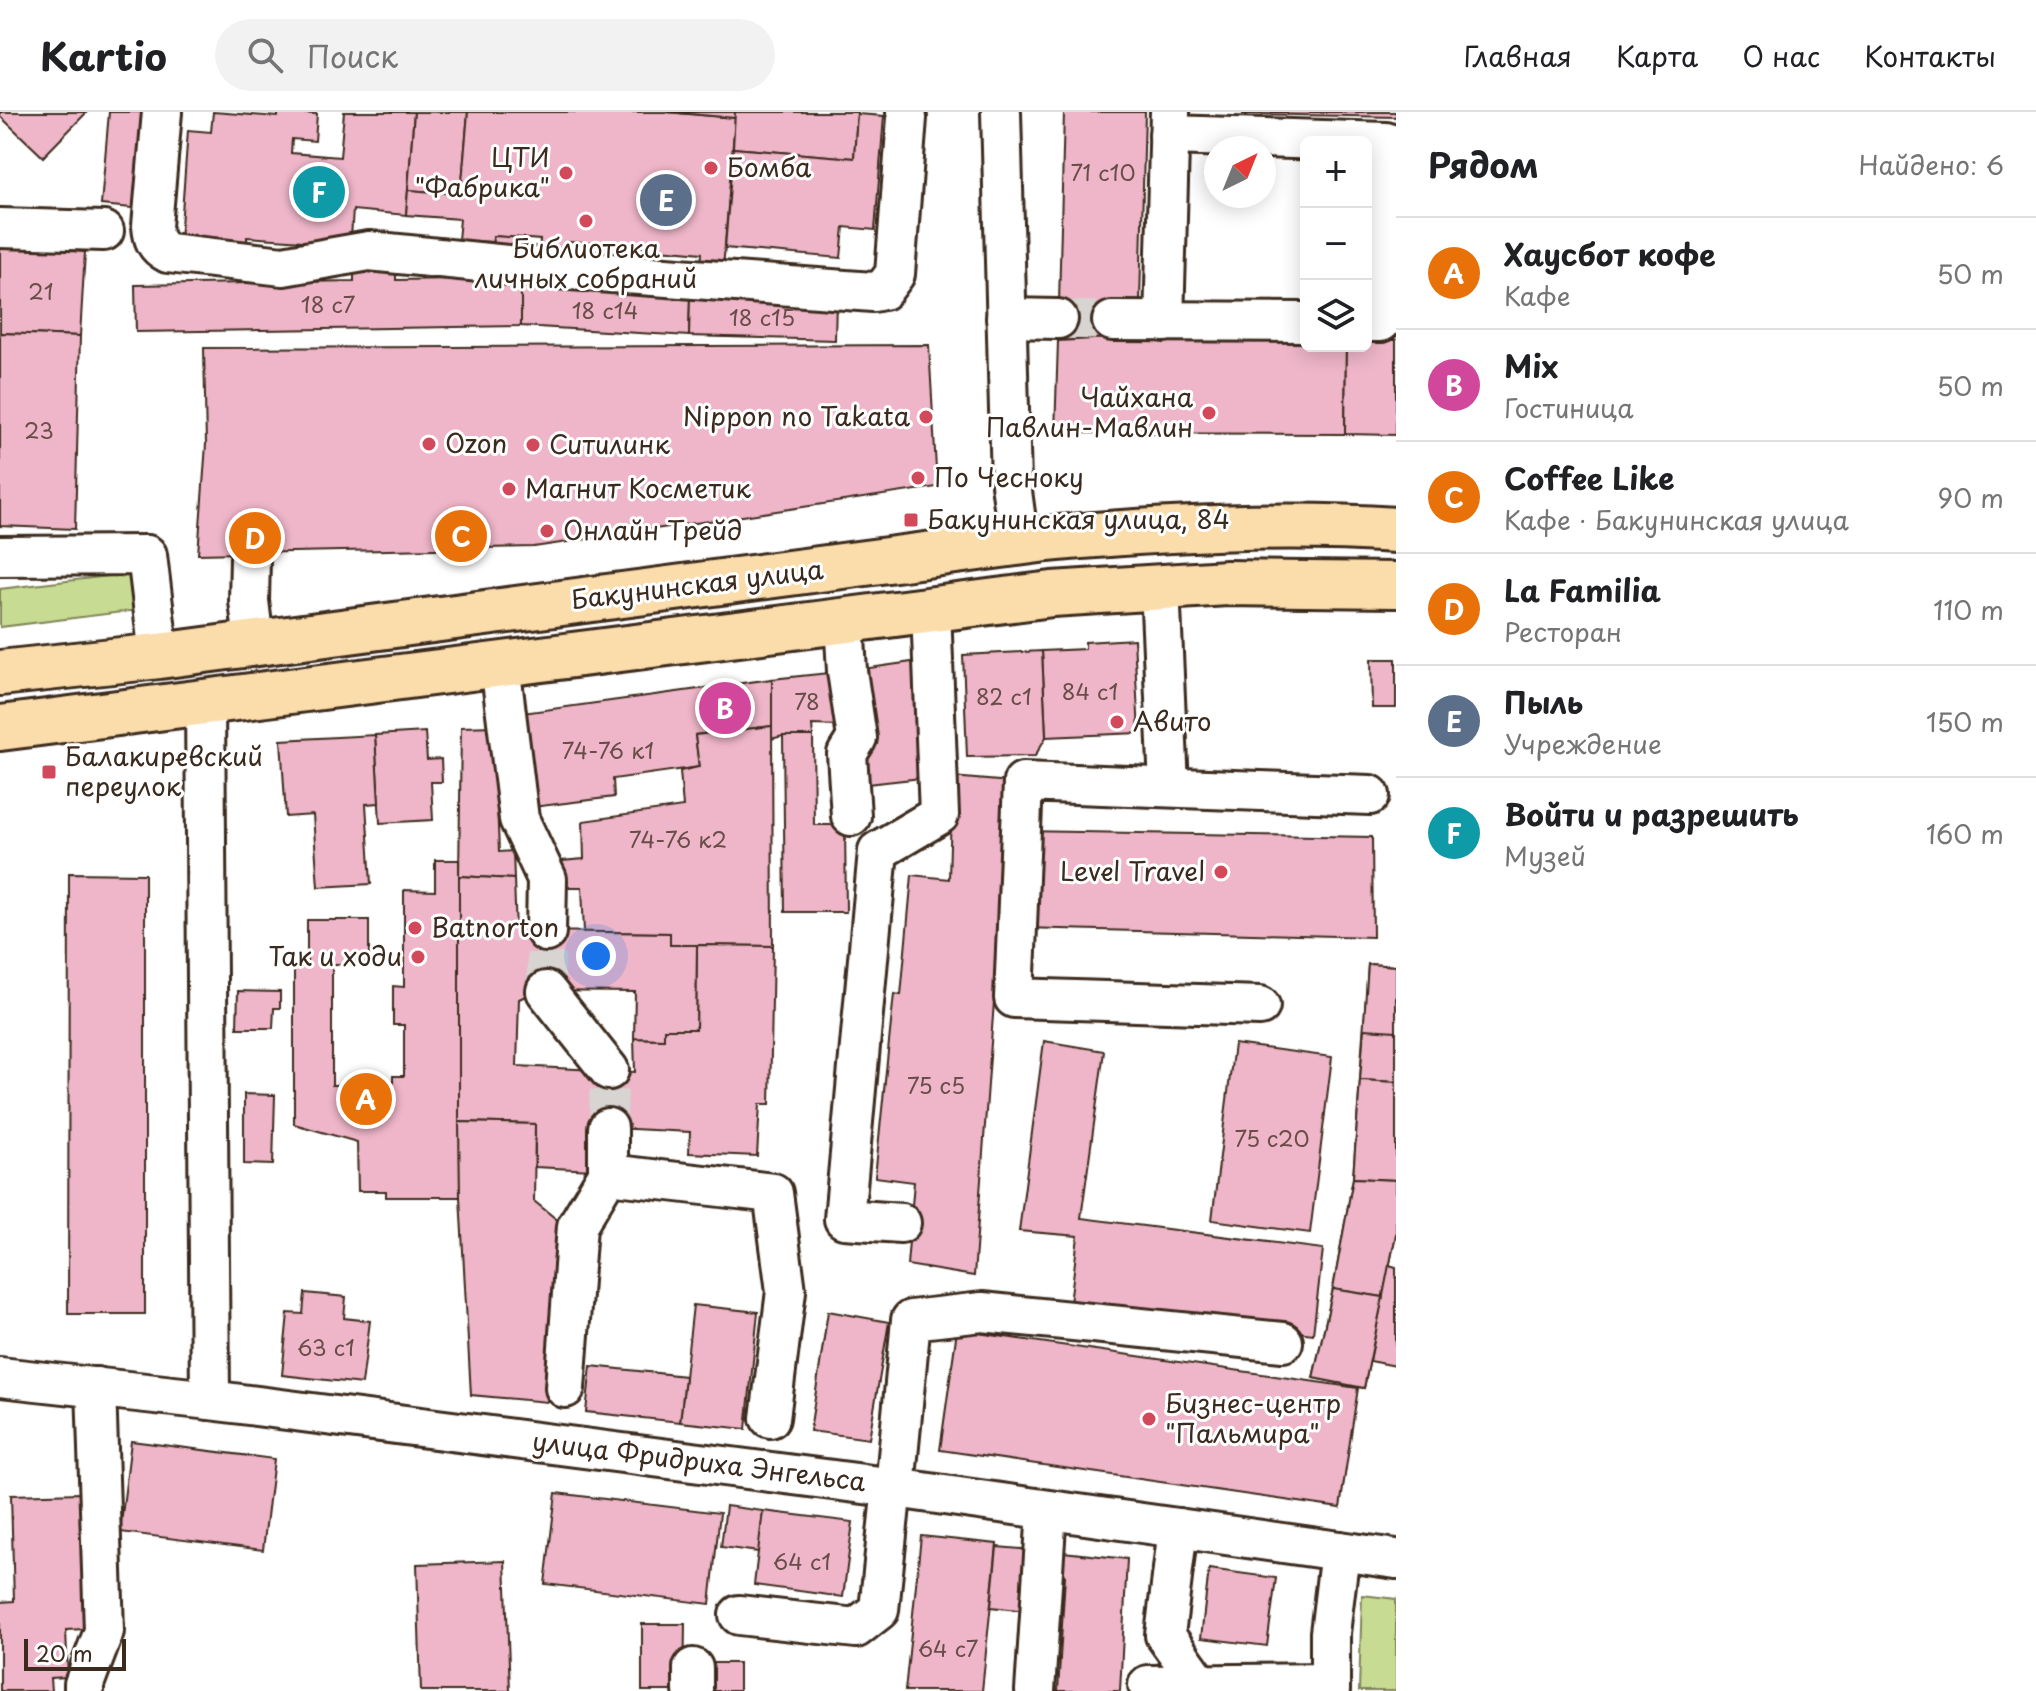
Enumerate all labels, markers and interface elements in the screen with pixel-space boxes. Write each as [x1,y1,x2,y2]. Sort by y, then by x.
search box [215,19,775,91]
text: Kartio [40,27,167,84]
icon: search [243,33,287,77]
text: Поиск [307,33,398,78]
text: Главная [1464,34,1572,77]
text: Карта [1616,34,1698,77]
text: О нас [1742,34,1820,77]
text: Контакты [1864,34,1996,77]
north arrow [1204,136,1276,208]
map controls [1300,136,1372,352]
button: + [1300,136,1372,208]
place label: ЦТИ "Фабрика" [414,137,550,206]
text: Рядом [1428,138,1539,190]
text: Найдено: 6 [1858,145,2004,184]
place label: Бомба [727,147,812,186]
house number: 71 с10 [1070,155,1136,188]
marker: Бомба [702,159,720,177]
pin: F [293,162,345,222]
marker: ЦТИ "Фабрика" [557,164,575,182]
pin: E [640,170,692,230]
button: − [1300,208,1372,280]
marker: Библиотека личных собраний [577,212,595,230]
place label: Библиотека личных собраний [474,228,697,297]
text: Хаусбот кофе [1504,231,1716,276]
text: A [1444,254,1464,293]
text: 50 m [1937,254,2004,293]
house number: 21 [28,274,54,307]
text: Кафе [1504,276,1571,315]
button: layers [1300,280,1372,352]
house number: 18 с7 [301,287,355,320]
house number: 18 с14 [572,293,638,326]
house number: 18 с15 [729,300,795,333]
text: Mix [1504,343,1558,388]
text: B [1445,366,1463,405]
text: 50 m [1937,366,2004,405]
place label: Чайхана Павлин-Мавлин [986,377,1194,446]
text: Гостиница [1504,388,1634,427]
place label: Nippon no Takata [683,396,911,435]
marker: Чайхана Павлин-Мавлин [1200,404,1218,422]
marker: Nippon no Takata [917,408,935,426]
house number: 23 [24,413,54,446]
place label: Ozon [445,423,507,462]
place label: Ситилинк [549,424,670,463]
marker: Ozon [420,435,438,453]
marker: Ситилинк [524,436,542,454]
text: Coffee Like [1504,455,1674,500]
place label: По Чесноку [934,457,1084,496]
place label: Магнит Косметик [525,468,751,507]
marker: По Чесноку [909,469,927,487]
text: C [1444,478,1464,517]
text: 90 m [1937,478,2004,517]
marker: Магнит Косметик [500,480,518,498]
place label: Бакунинская улица, 84 [927,499,1230,538]
text: Кафе · Бакунинская улица [1504,500,1849,539]
pin: C [435,506,487,566]
pin: D [229,508,281,568]
place label: Онлайн Трейд [563,510,743,549]
marker: Бакунинская улица, 84 [902,511,920,529]
marker: Онлайн Трейд [538,522,556,540]
street label: Бакунинская улица [568,549,826,618]
text: La Familia [1504,567,1661,612]
text: D [1444,590,1464,629]
text: 110 m [1933,590,2004,629]
text: Ресторан [1504,612,1622,651]
house number: 84 с1 [1062,674,1118,707]
pin: B [699,678,751,738]
house number: 82 с1 [976,679,1032,712]
text: Пыль [1504,679,1583,724]
house number: 78 [794,684,820,717]
place label: Авито [1133,701,1212,740]
text: E [1446,702,1462,741]
text: 150 m [1926,702,2004,741]
marker: Авито [1108,713,1126,731]
text: Учреждение [1504,724,1662,763]
house number: 74-76 к1 [562,733,654,766]
place label: Балакиревский переулок [65,736,263,805]
marker: Балакиревский переулок [40,763,58,781]
text: Войти и разрешить [1504,791,1799,836]
text: F [1446,814,1462,853]
text: 160 m [1926,814,2004,853]
house number: 74-76 к2 [629,822,727,855]
text: Музей [1504,836,1586,875]
place label: Level Travel [1060,851,1205,890]
marker: Level Travel [1212,863,1230,881]
place label: Batnorton [431,907,559,946]
marker: Batnorton [406,919,424,937]
place label: Так и ходи [269,936,402,975]
your location [576,936,616,976]
marker: Так и ходи [409,948,427,966]
house number: 75 с5 [907,1068,965,1101]
pin: A [340,1069,392,1129]
house number: 75 с20 [1234,1121,1310,1154]
house number: 63 с1 [297,1330,355,1363]
place label: Бизнес-центр "Пальмира" [1165,1383,1341,1452]
marker: Бизнес-центр "Пальмира" [1140,1410,1158,1428]
street label: улица Фридриха Энгельса [530,1421,869,1500]
house number: 64 с1 [773,1544,831,1577]
house number: 64 с7 [918,1631,978,1664]
scale bar [24,1635,126,1671]
text: 20 m [36,1636,93,1669]

